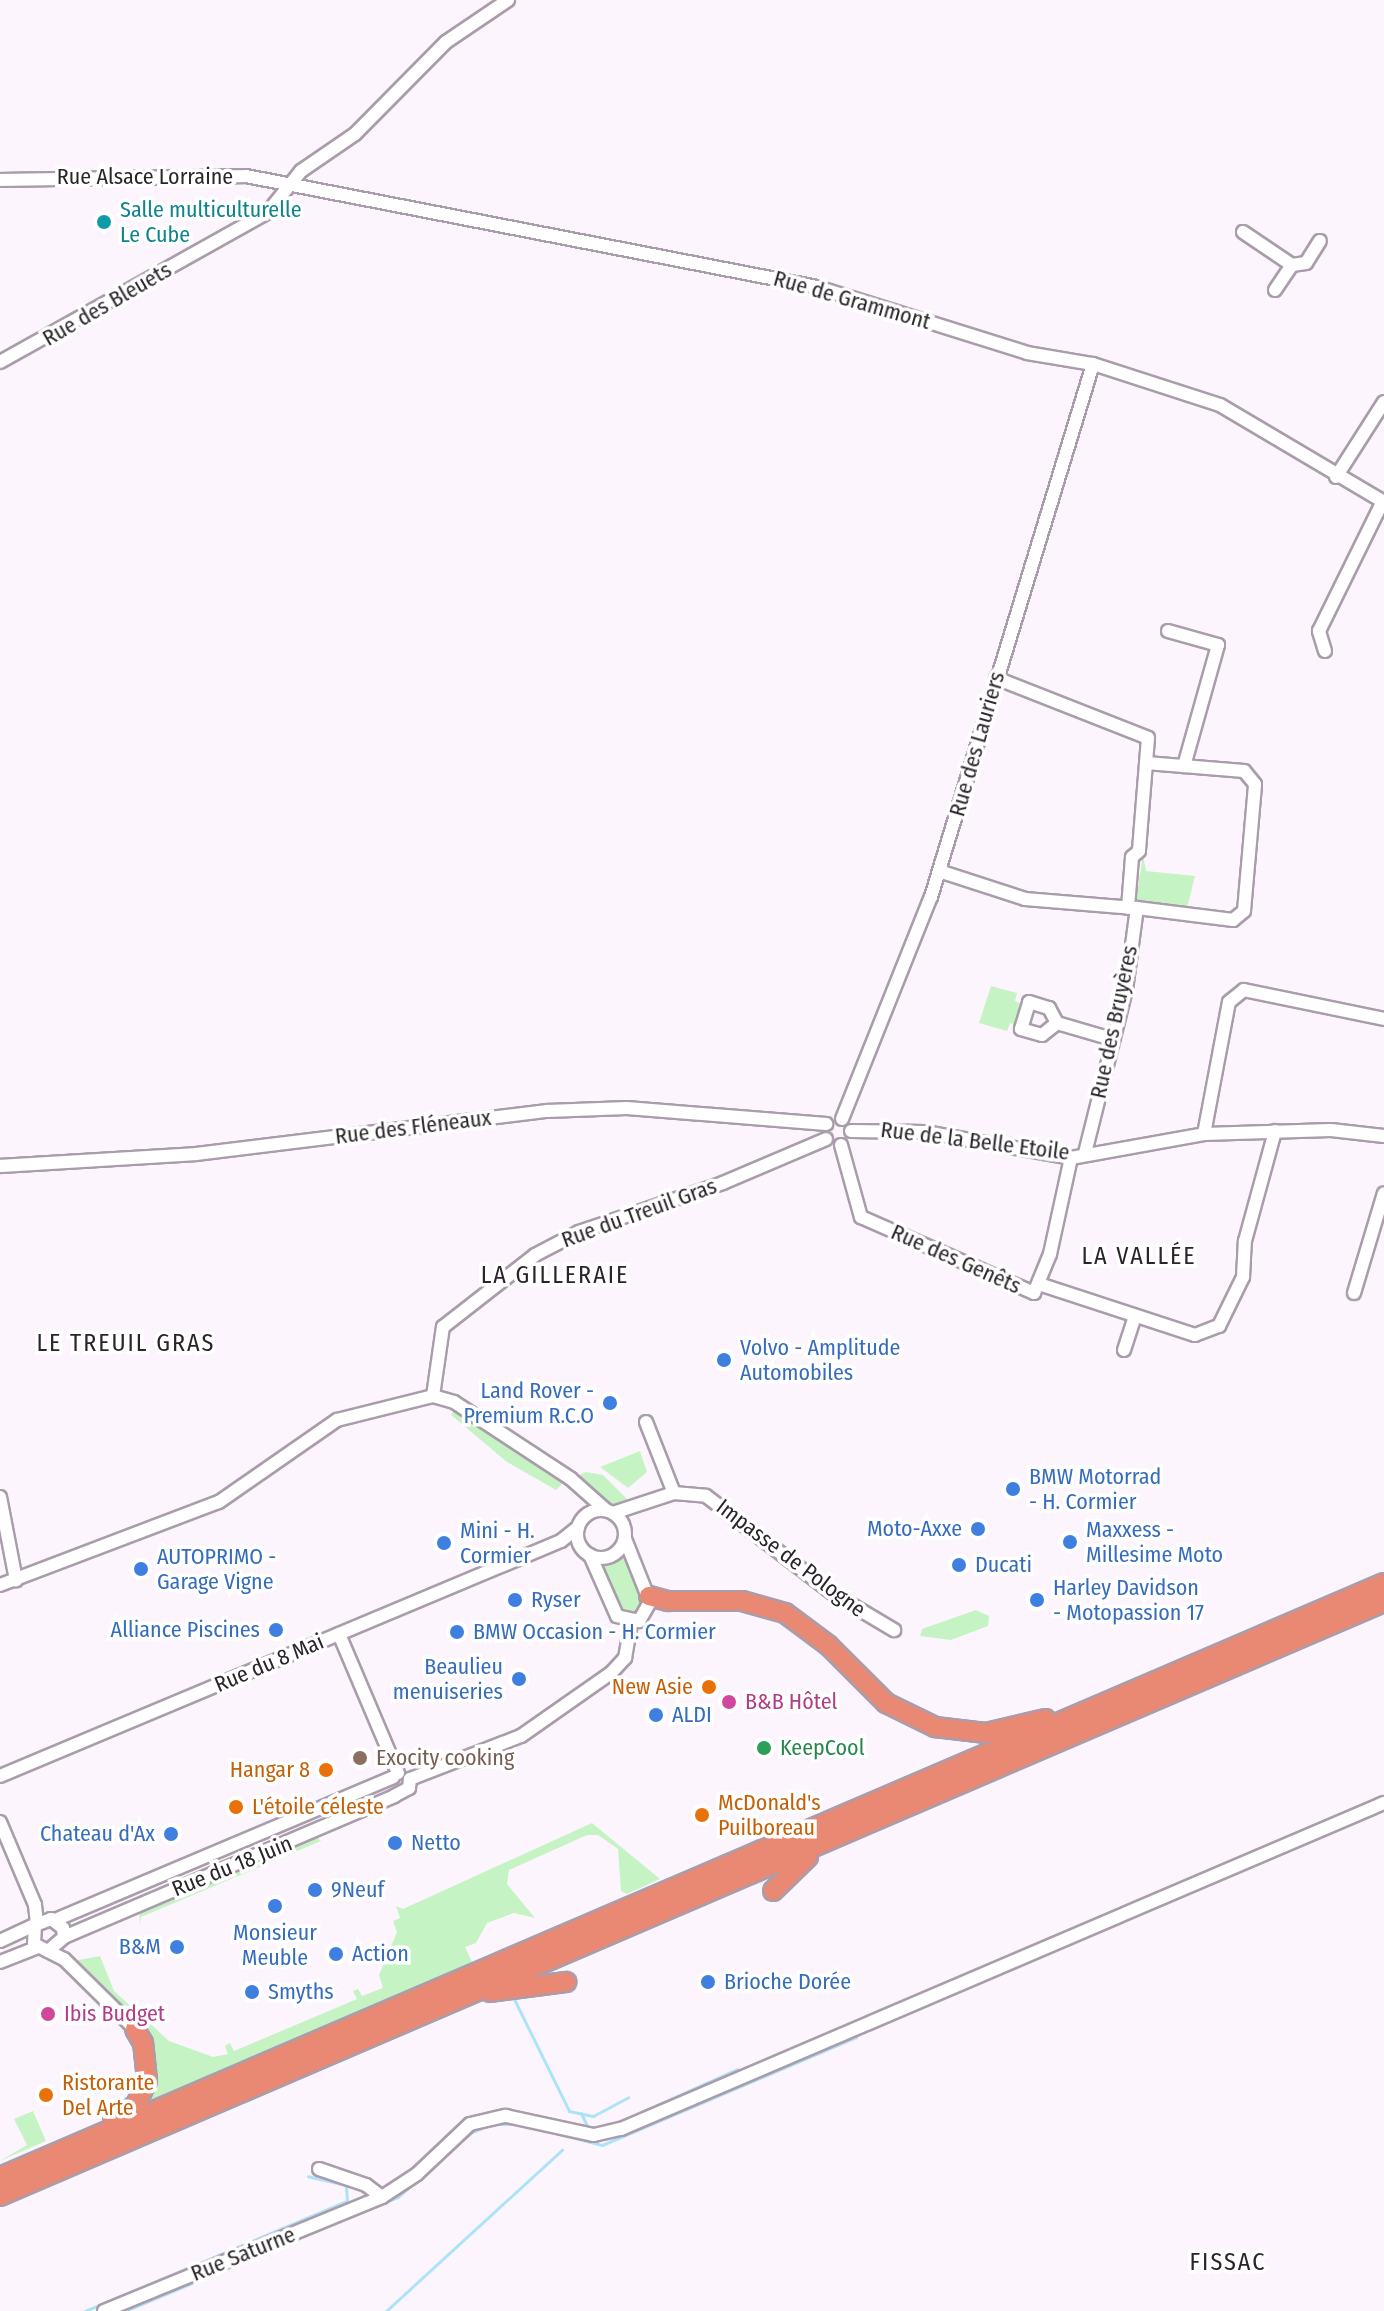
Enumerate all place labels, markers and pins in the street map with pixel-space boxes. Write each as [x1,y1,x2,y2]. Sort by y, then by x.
place label: Salle multiculturelle Le Cube [120,196,302,248]
marker: Salle multiculturelle Le Cube [95,213,113,231]
place label: Volvo - Amplitude Automobiles [740,1334,900,1386]
marker: Volvo - Amplitude Automobiles [715,1351,733,1369]
place label: Land Rover - Premium R.C.O [464,1377,594,1428]
marker: Land Rover - Premium R.C.O [601,1394,619,1412]
place label: BMW Motorrad - H. Cormier [1029,1463,1161,1514]
marker: BMW Motorrad - H. Cormier [1004,1480,1022,1498]
place label: Moto-Axxe [867,1516,962,1542]
place label: Maxxess - Millesime Moto [1086,1516,1223,1568]
place label: Mini - H. Cormier [460,1517,535,1568]
marker: Moto-Axxe [969,1520,987,1538]
marker: Maxxess - Millesime Moto [1061,1533,1079,1551]
marker: Mini - H. Cormier [435,1534,453,1552]
place label: AUTOPRIMO - Garage Vigne [157,1543,276,1594]
place label: Ducati [975,1552,1032,1578]
marker: Ducati [950,1556,968,1574]
marker: AUTOPRIMO - Garage Vigne [132,1560,150,1578]
place label: Harley Davidson - Motopassion 17 [1053,1574,1204,1626]
place label: Ryser [531,1587,581,1613]
marker: Ryser [506,1591,524,1609]
marker: Harley Davidson - Motopassion 17 [1028,1591,1046,1609]
place label: Alliance Piscines [111,1617,260,1643]
place label: BMW Occasion - H. Cormier [473,1619,716,1645]
marker: Alliance Piscines [267,1621,285,1639]
marker: BMW Occasion - H. Cormier [448,1623,466,1641]
place label: Beaulieu menuiseries [393,1653,503,1704]
marker: Beaulieu menuiseries [510,1670,528,1688]
place label: New Asie [612,1674,693,1700]
marker: New Asie [700,1678,718,1696]
place label: B&B Hôtel [745,1689,837,1715]
marker: B&B Hôtel [720,1693,738,1711]
place label: ALDI [672,1702,712,1728]
marker: ALDI [647,1706,665,1724]
place label: KeepCool [780,1735,864,1761]
marker: KeepCool [755,1739,773,1757]
place label: Exocity cooking [376,1745,514,1771]
marker: Exocity cooking [351,1749,369,1767]
place label: Hangar 8 [230,1757,310,1783]
marker: Hangar 8 [317,1761,335,1779]
place label: McDonald's Puilboreau [718,1789,821,1840]
place label: L'étoile céleste [252,1794,384,1820]
marker: L'étoile céleste [227,1798,245,1816]
marker: McDonald's Puilboreau [693,1806,711,1824]
place label: Chateau d'Ax [40,1821,155,1847]
marker: Chateau d'Ax [162,1825,180,1843]
place label: Netto [411,1830,461,1856]
marker: Netto [386,1834,404,1852]
place label: 9Neuf [331,1877,384,1903]
marker: 9Neuf [306,1881,324,1899]
marker: Monsieur Meuble [266,1897,284,1915]
place label: Monsieur Meuble [233,1919,317,1970]
place label: B&M [119,1934,161,1960]
marker: B&M [168,1938,186,1956]
place label: Action [352,1941,409,1967]
marker: Action [327,1945,345,1963]
place label: Brioche Dorée [724,1969,851,1995]
marker: Brioche Dorée [699,1973,717,1991]
place label: Smyths [268,1979,334,2005]
marker: Smyths [243,1983,261,2001]
place label: Ibis Budget [64,2001,165,2027]
marker: Ibis Budget [39,2005,57,2023]
place label: Ristorante Del Arte [62,2069,154,2120]
marker: Ristorante Del Arte [37,2086,55,2104]

